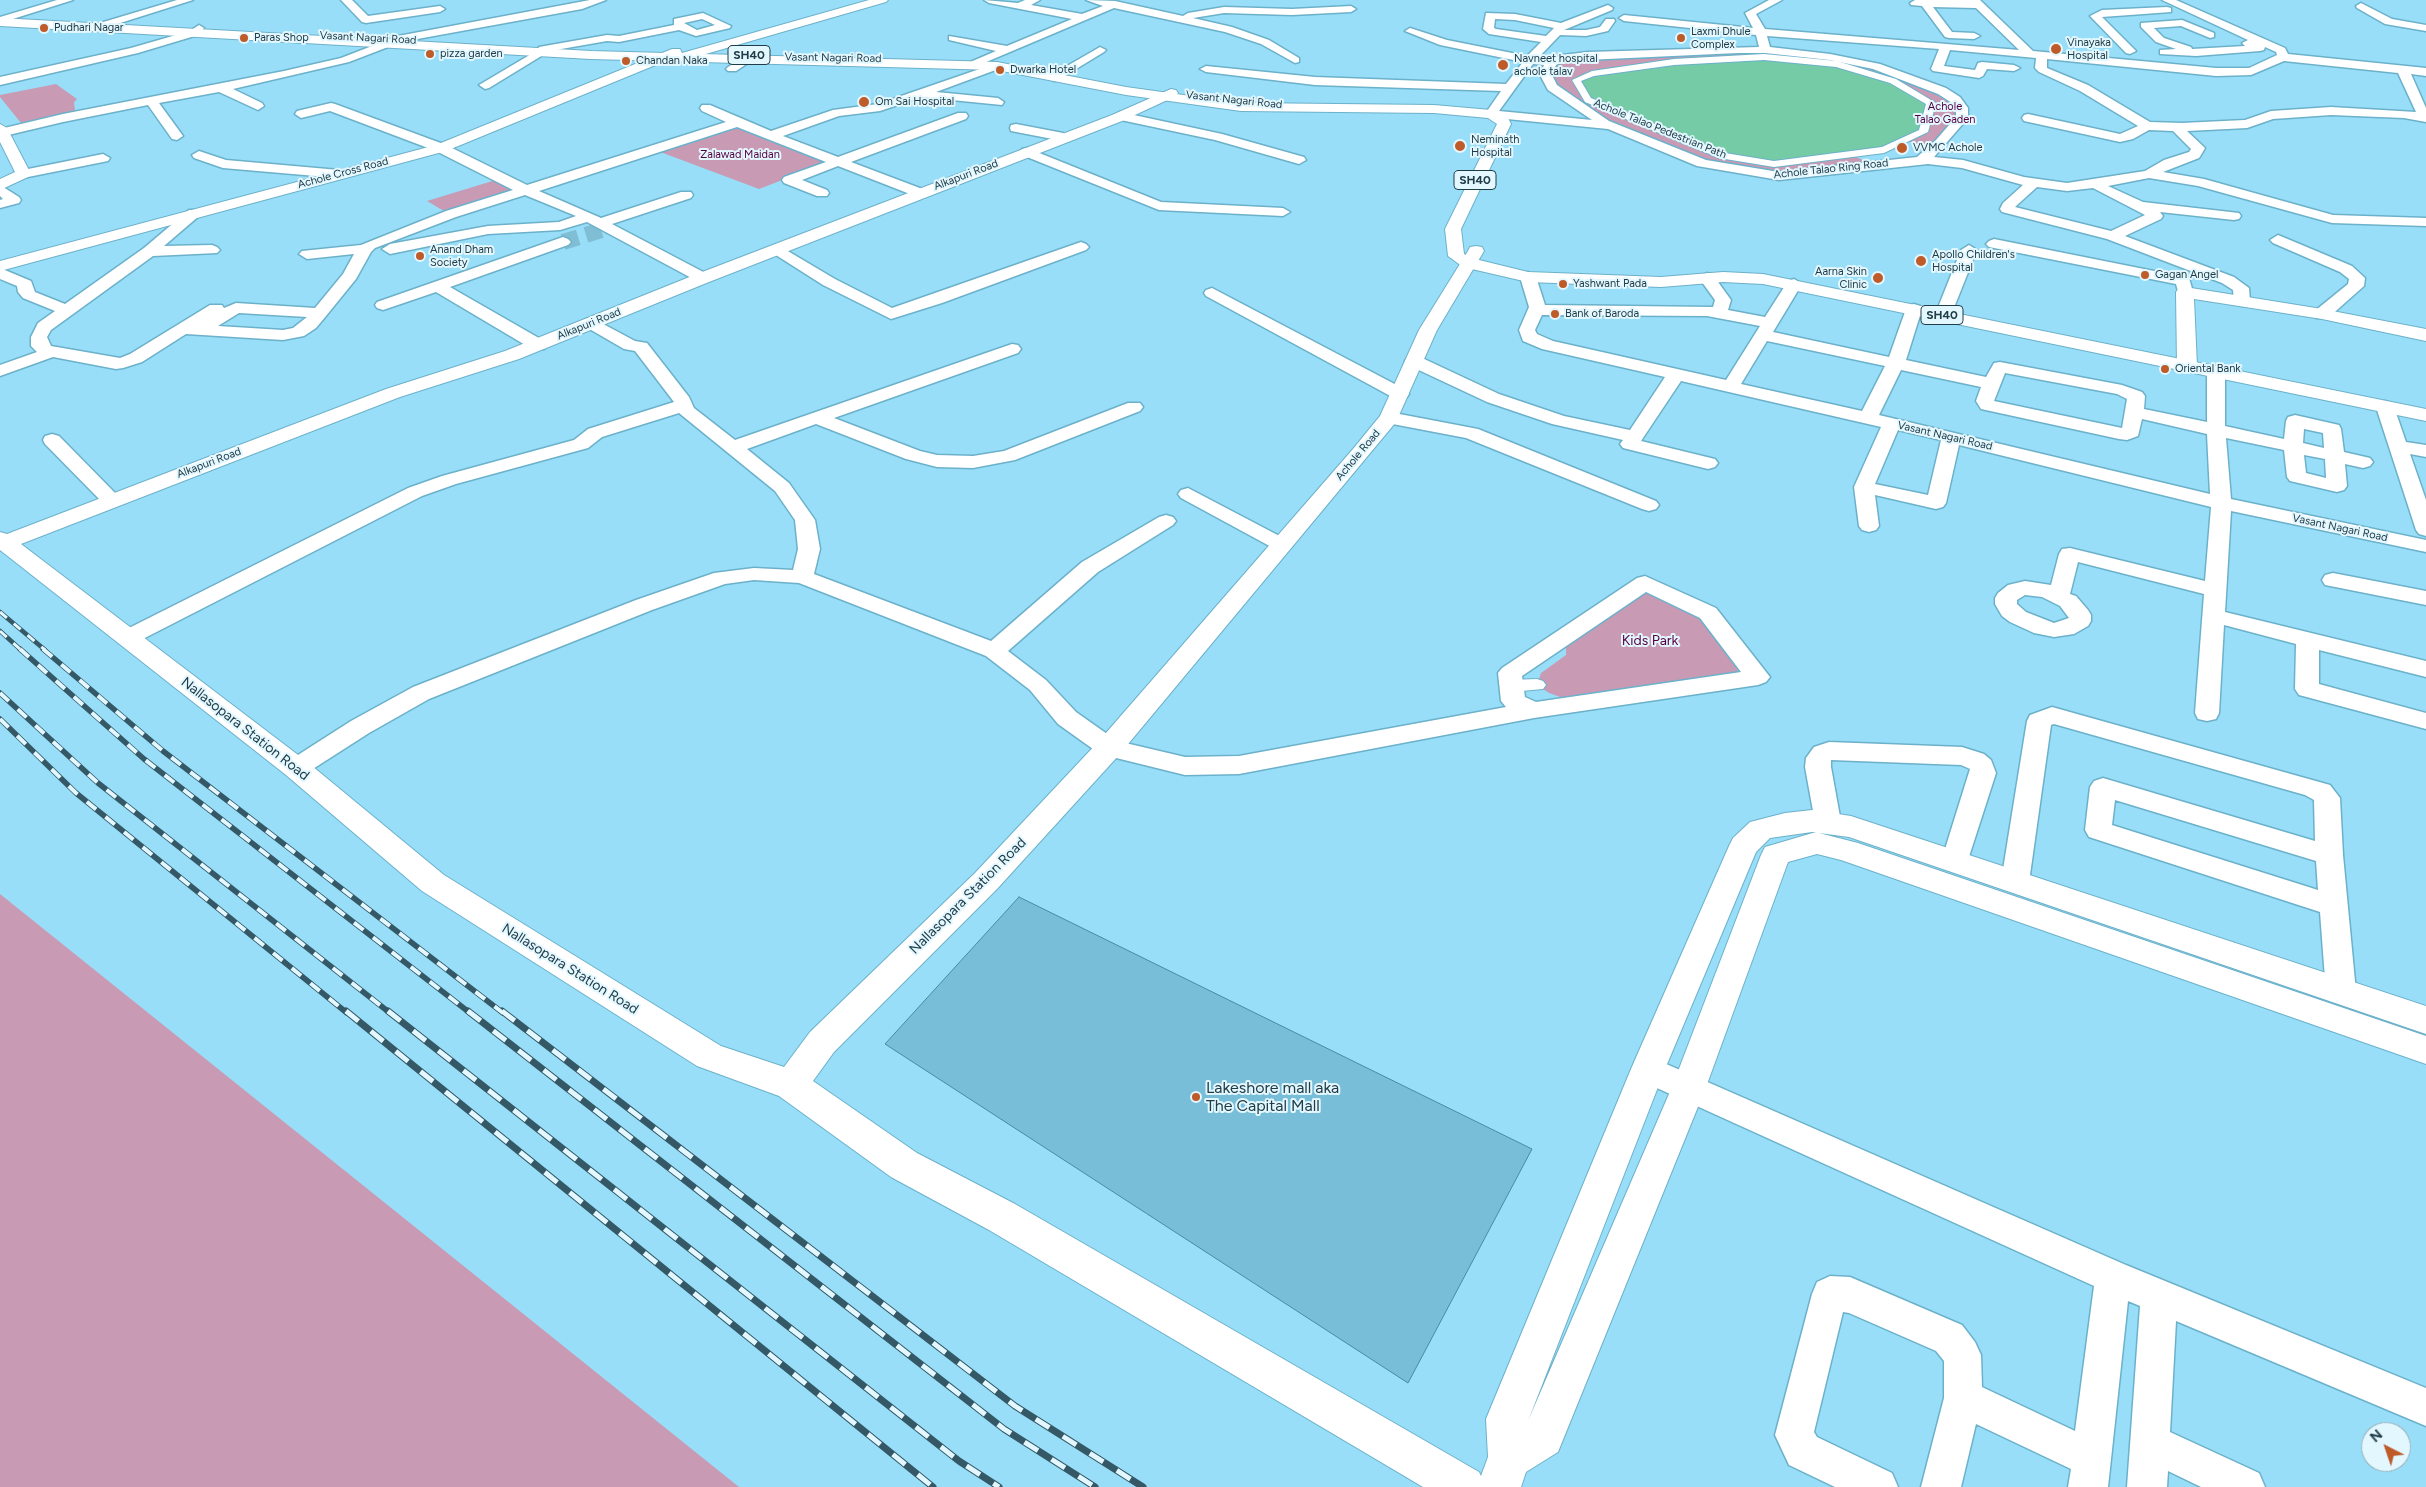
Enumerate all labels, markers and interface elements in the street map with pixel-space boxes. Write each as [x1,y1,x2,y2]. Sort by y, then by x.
place label: Pudhari Nagar [54,21,124,35]
marker: Pudhari Nagar [38,22,50,34]
place label: Laxmi Dhule Complex [1691,25,1750,51]
street label: Vasant Nagari Road [319,29,417,47]
place label: Paras Shop [254,31,309,45]
marker: Paras Shop [238,32,250,44]
marker: Laxmi Dhule Complex [1675,32,1687,44]
place label: Vinayaka Hospital [2067,36,2111,62]
marker: Vinayaka Hospital [2049,42,2063,56]
road number: SH40 [728,46,770,64]
place label: pizza garden [440,47,503,61]
marker: pizza garden [424,48,436,60]
street label: Vasant Nagari Road [784,51,882,65]
place label: Navneet hospital achole talav [1514,52,1598,78]
place label: Chandan Naka [636,54,708,68]
marker: Chandan Naka [620,55,632,67]
marker: Navneet hospital achole talav [1496,58,1510,72]
place label: Dwarka Hotel [1010,63,1076,77]
marker: Dwarka Hotel [994,64,1006,76]
street label: Vasant Nagari Road [1185,88,1283,112]
marker: Om Sai Hospital [857,95,871,109]
place label: Om Sai Hospital [875,95,954,109]
street label: Achole Talao Pedestrian Path [1592,96,1728,162]
park label: Achole Talao Gaden [1915,100,1975,126]
place label: Neminath Hospital [1471,133,1519,159]
marker: Neminath Hospital [1453,139,1467,153]
marker: VVMC Achole [1895,141,1909,155]
place label: VVMC Achole [1913,141,1982,155]
park label: Zalawad Maidan [700,148,780,162]
street label: Achole Cross Road [296,155,390,191]
street label: Achole Talao Ring Road [1773,156,1889,182]
street label: Alkapuri Road [932,157,1000,193]
road number: SH40 [1454,170,1496,190]
place label: Anand Dham Society [430,243,493,269]
place label: Apollo Children's Hospital [1932,248,2015,274]
marker: Anand Dham Society [414,250,426,262]
marker: Apollo Children's Hospital [1914,254,1928,268]
place label: Aarna Skin Clinic [1815,265,1867,291]
place label: Gagan Angel [2155,268,2218,282]
marker: Gagan Angel [2139,269,2151,281]
marker: Aarna Skin Clinic [1871,271,1885,285]
place label: Yashwant Pada [1573,277,1647,291]
marker: Yashwant Pada [1557,278,1569,290]
street label: Alkapuri Road [555,305,623,343]
road number: SH40 [1921,306,1963,324]
place label: Bank of Baroda [1565,307,1639,321]
marker: Bank of Baroda [1549,308,1561,320]
place label: Oriental Bank [2175,362,2241,376]
marker: Oriental Bank [2159,363,2171,375]
street label: Vasant Nagari Road [1896,419,1994,453]
street label: Achole Road [1333,427,1383,483]
street label: Alkapuri Road [175,445,243,481]
street label: Vasant Nagari Road [2291,511,2389,545]
park label: Kids Park [1622,633,1678,649]
street label: Nallasopara Station Road [178,674,312,784]
street label: Nallasopara Station Road [906,834,1030,958]
street label: Nallasopara Station Road [499,920,641,1018]
place label: Lakeshore mall aka The Capital Mall [1206,1078,1339,1116]
marker: Lakeshore mall aka The Capital Mall [1190,1091,1202,1103]
north arrow [2361,1422,2411,1472]
text: N [2367,1426,2386,1446]

